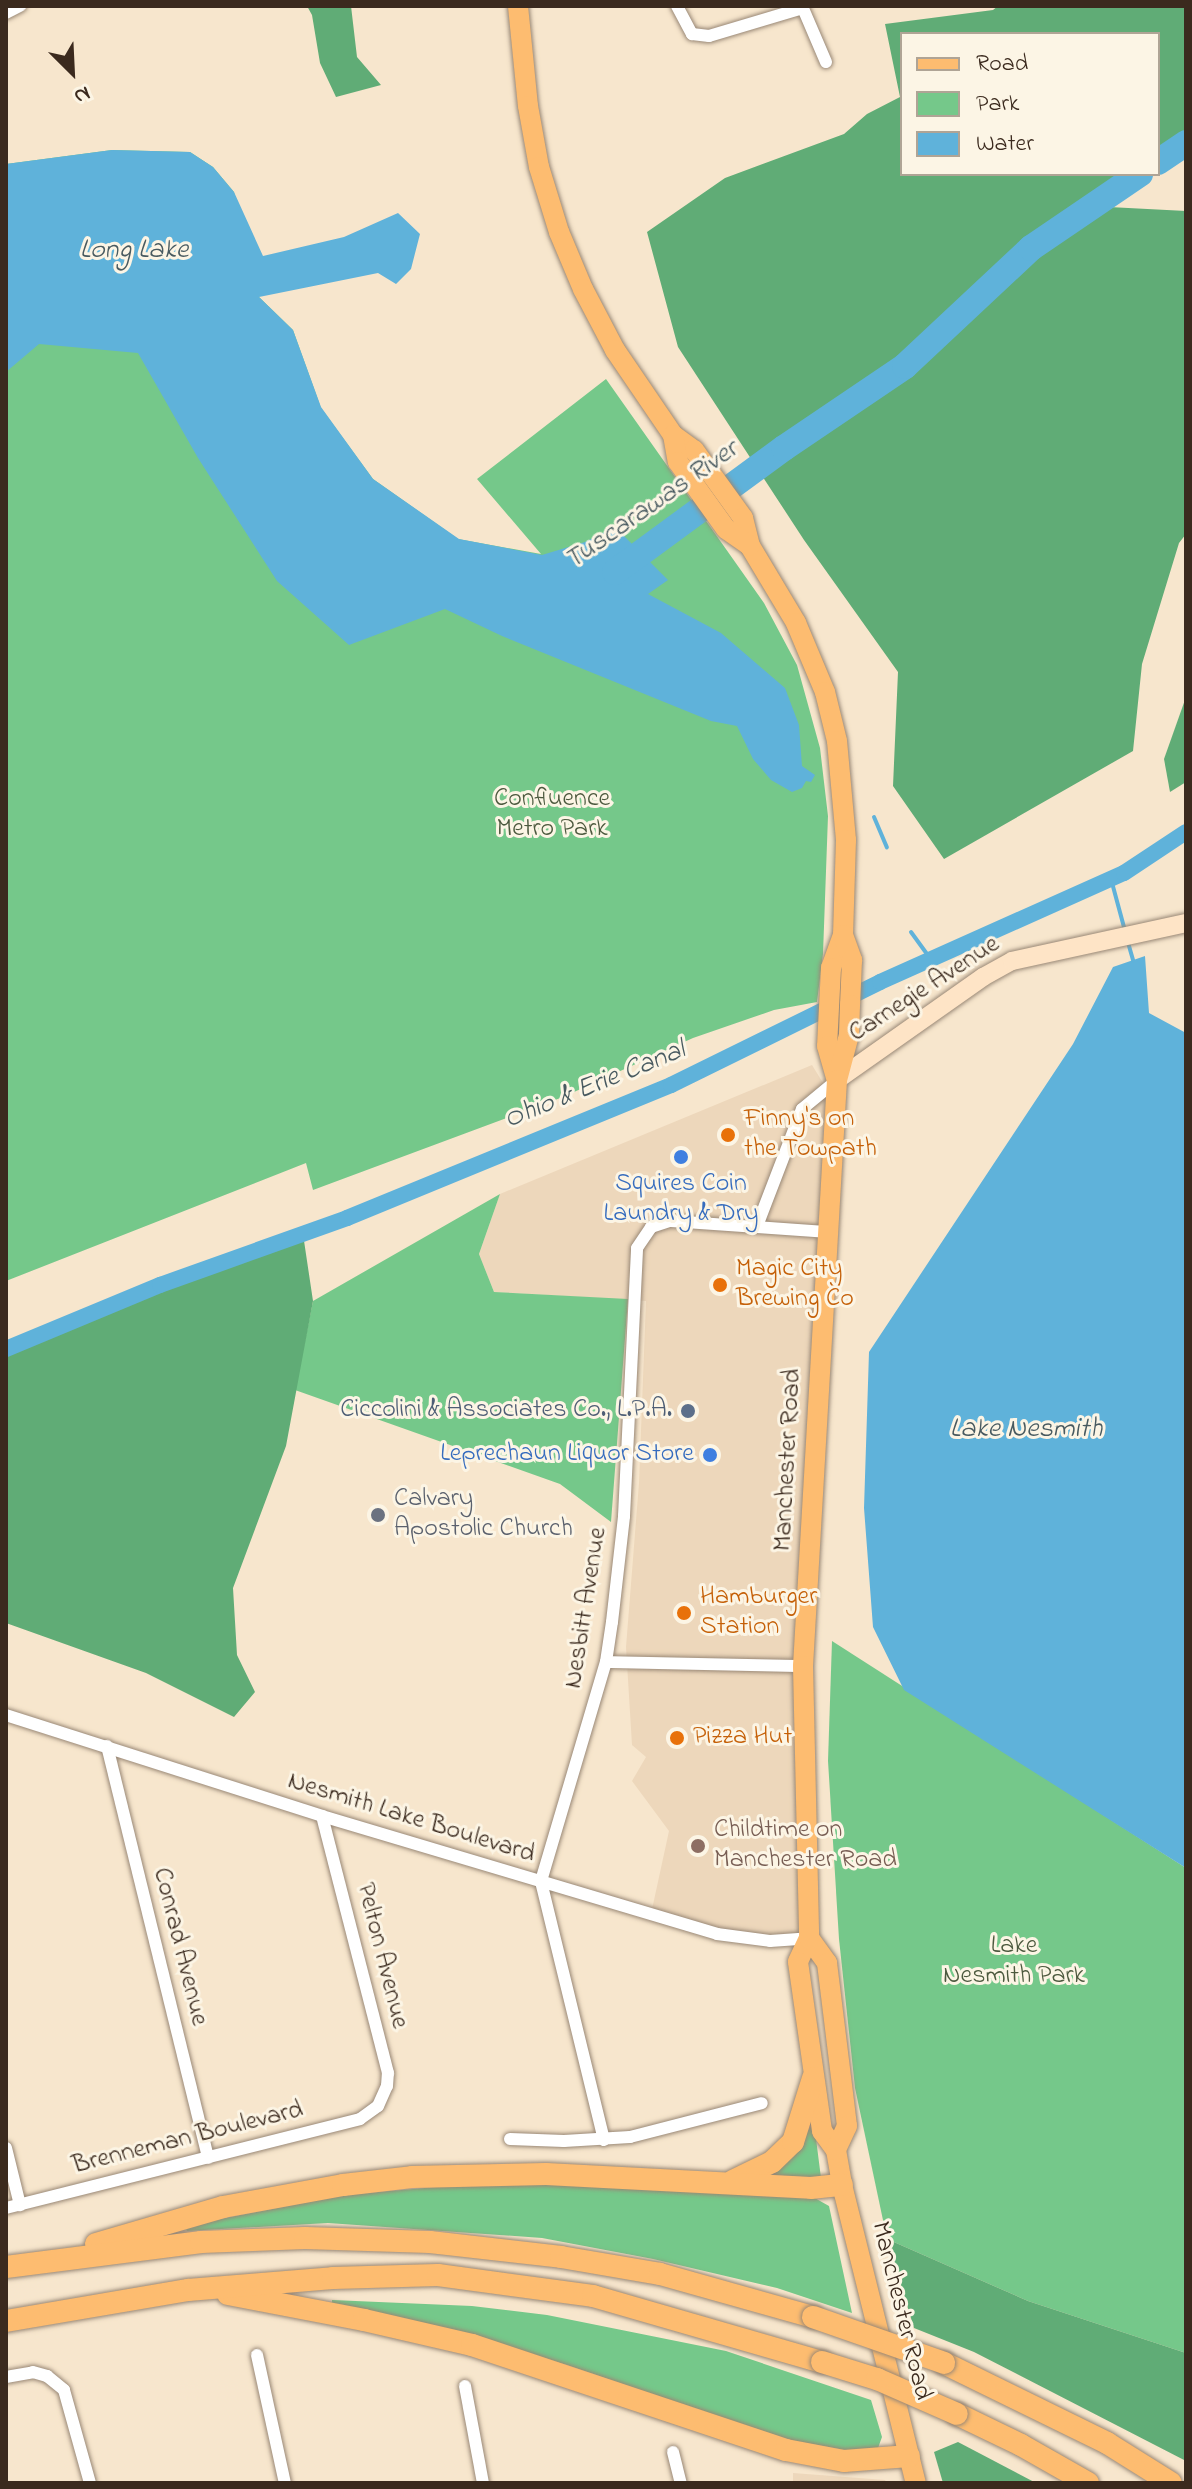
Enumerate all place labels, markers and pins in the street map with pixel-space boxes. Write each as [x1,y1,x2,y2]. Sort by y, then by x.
place label: Finny's on the Towpath [744,1104,877,1166]
marker: Finny's on the Towpath [719,1126,737,1144]
marker: Squires Coin Laundry & Dry [672,1148,690,1166]
place label: Squires Coin Laundry & Dry [604,1169,758,1230]
place label: Magic City Brewing Co [736,1254,854,1316]
marker: Magic City Brewing Co [711,1276,729,1294]
place label: Ciccolini & Associates Co., L.P.A. [340,1395,672,1427]
marker: Ciccolini & Associates Co., L.P.A. [679,1402,697,1420]
place label: Leprechaun Liquor Store [440,1439,694,1471]
marker: Leprechaun Liquor Store [701,1446,719,1464]
place label: Calvary Apostolic Church [394,1484,573,1546]
marker: Calvary Apostolic Church [369,1506,387,1524]
place label: Hamburger Station [700,1582,817,1644]
marker: Hamburger Station [675,1604,693,1622]
place label: Pizza Hut [693,1722,792,1754]
marker: Pizza Hut [668,1729,686,1747]
place label: Childtime on Manchester Road [714,1815,897,1876]
marker: Childtime on Manchester Road [689,1837,707,1855]

